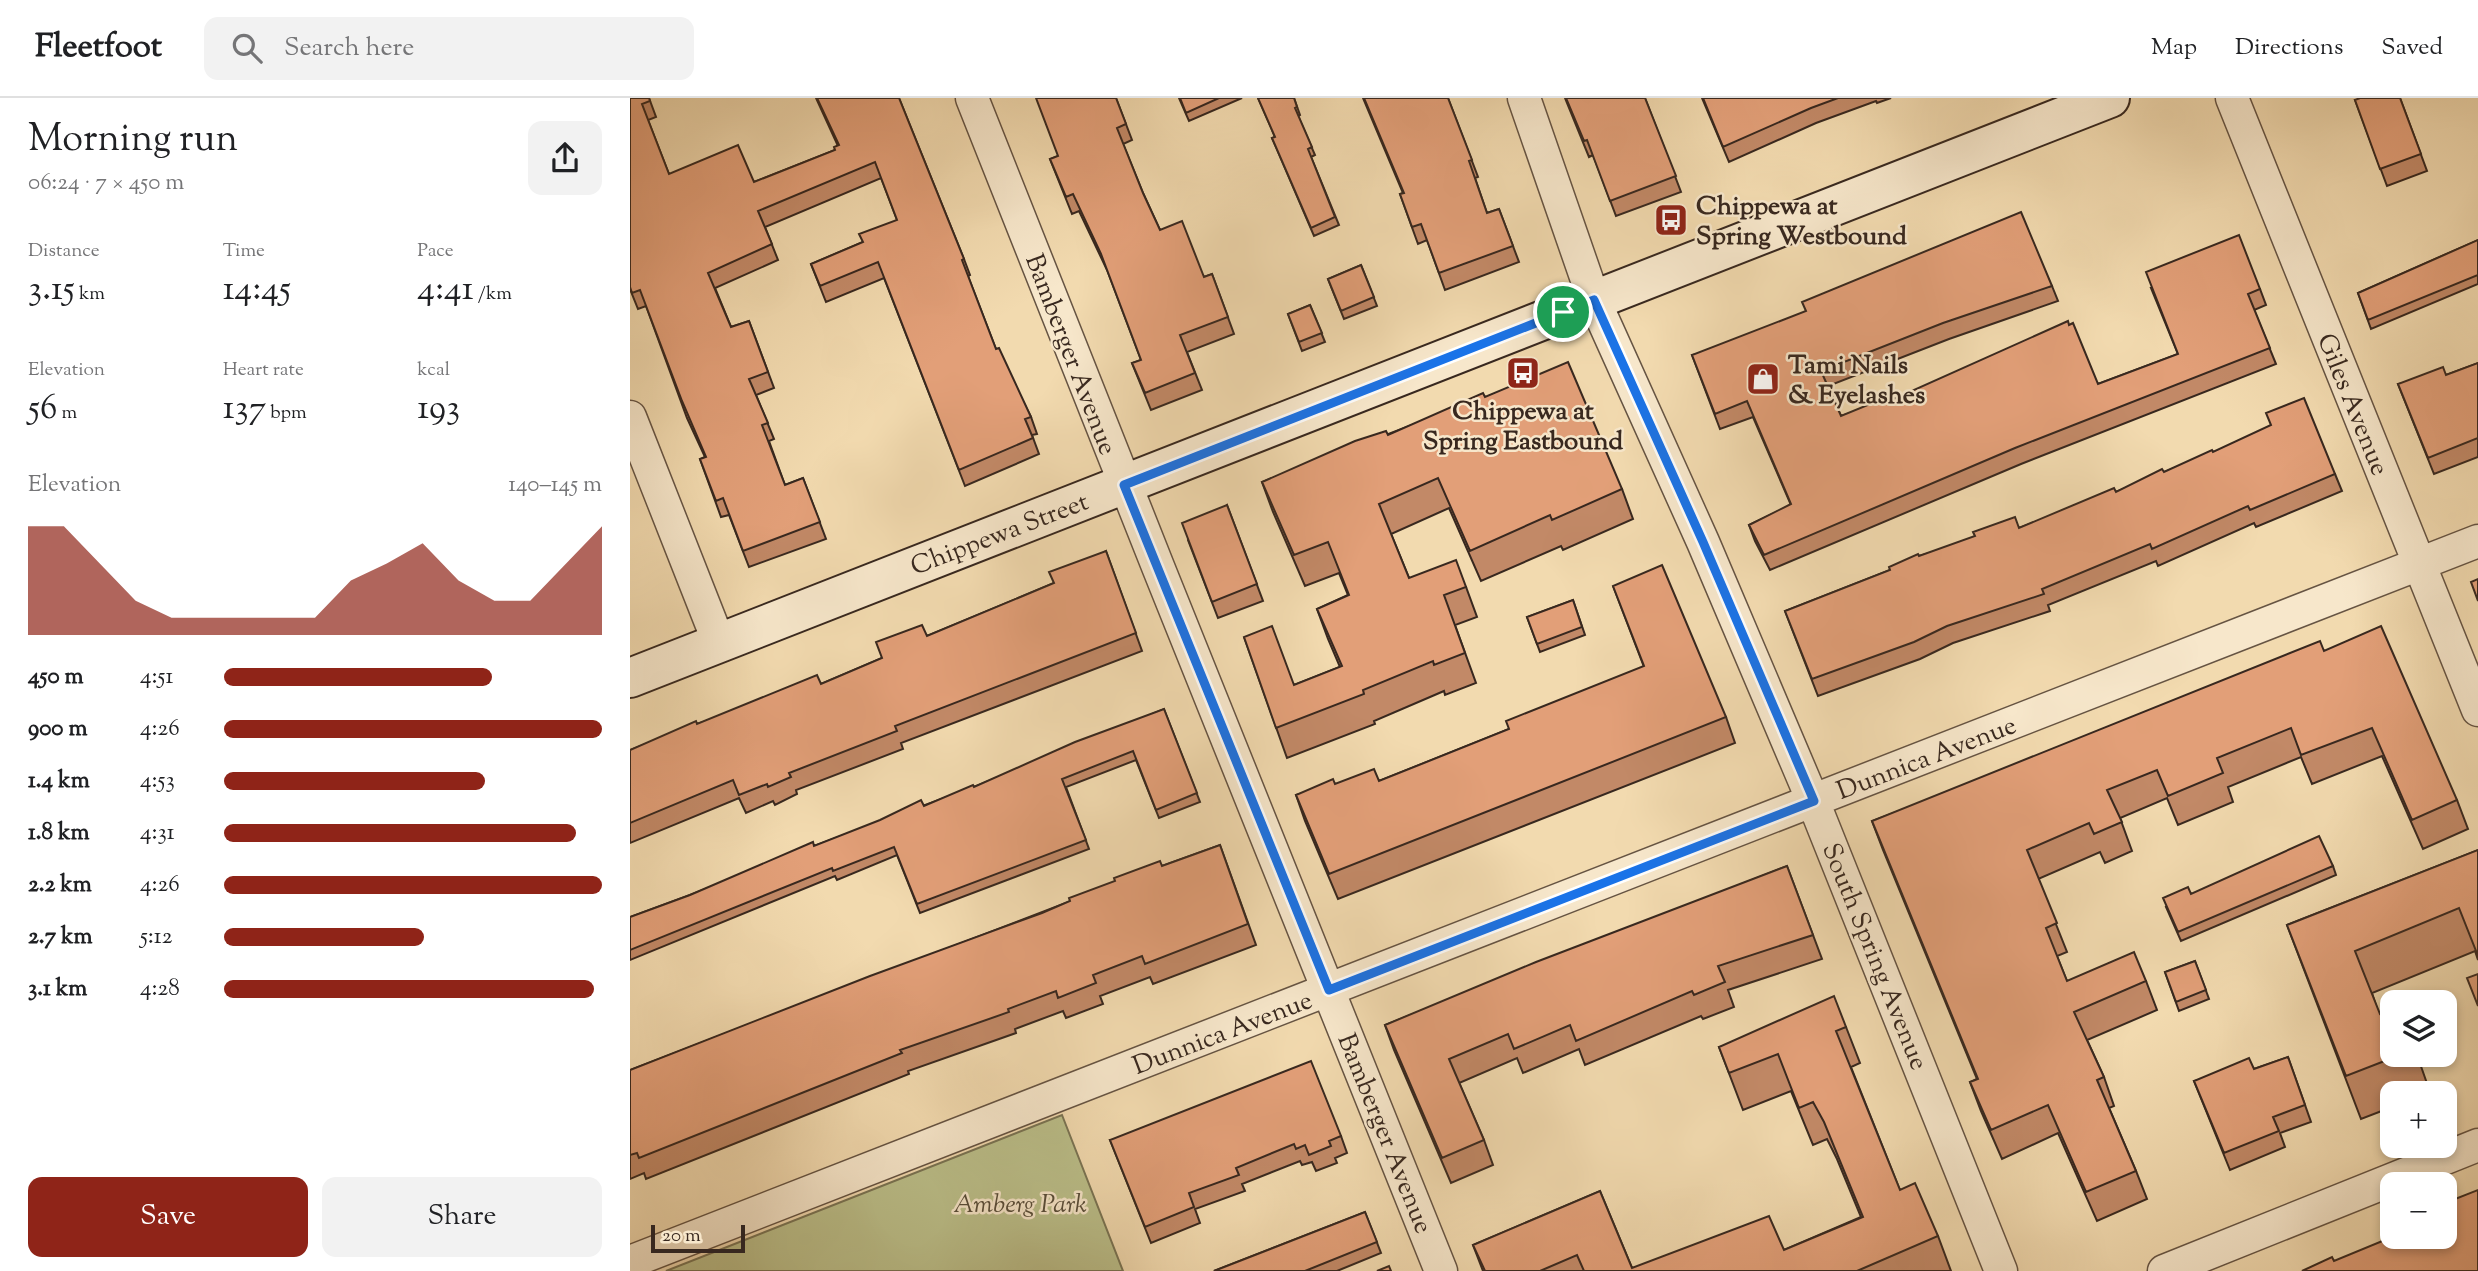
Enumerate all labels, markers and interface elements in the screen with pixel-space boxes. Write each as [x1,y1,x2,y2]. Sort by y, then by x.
search box [204,17,694,80]
text: Fleetfoot [35,24,162,72]
icon: search [228,29,266,67]
text: Search here [284,30,414,67]
text: Map [2151,31,2197,65]
text: Directions [2235,31,2343,65]
text: Saved [2381,31,2443,65]
text: Morning run [28,114,238,168]
button: share [528,121,602,195]
text: 06:24 · 7 × 450 m [28,167,184,200]
place label: Chippewa at Spring Westbound [1696,189,1907,256]
bus stop icon: Chippewa at Spring Westbound [1652,201,1690,239]
text: Distance [28,238,100,265]
text: Time [223,238,265,265]
text: Pace [417,238,454,265]
street label: Bamberger Avenue [1014,249,1125,461]
text: 3.15 [28,265,75,316]
text: 14:45 [223,265,291,316]
text: 4:41 [417,265,474,316]
text: km [75,281,105,308]
text: /km [474,281,512,308]
pin [1533,282,1593,342]
icon: arrive [1544,293,1582,331]
street label: Giles Avenue [2306,328,2397,482]
place label: Tami Nails & Eyelashes [1788,348,1925,415]
bus stop icon: Chippewa at Spring Eastbound [1504,354,1542,392]
text: Elevation [28,357,105,384]
text: Heart rate [223,357,304,384]
text: kcal [417,357,450,384]
shop icon: Tami Nails & Eyelashes [1744,360,1782,398]
text: 56 [28,384,57,435]
text: 137 [223,384,266,435]
text: 193 [417,384,460,435]
place label: Chippewa at Spring Eastbound [1423,394,1623,461]
text: m [57,400,77,427]
text: bpm [266,400,307,427]
text: Elevation [28,469,121,502]
text: 140–145 m [508,469,602,502]
street label: Chippewa Street [906,484,1094,586]
text: 450 m [28,661,84,694]
text: 4:51 [140,661,173,694]
street label: Dunnica Avenue [1832,708,2022,811]
text: 900 m [28,713,87,746]
text: 4:26 [140,713,180,746]
text: 1.4 km [28,765,90,798]
text: 4:53 [140,765,175,798]
text: 1.8 km [28,817,90,850]
text: 4:31 [140,817,175,850]
street label: South Spring Avenue [1811,838,1936,1076]
text: 2.2 km [28,869,92,902]
text: 4:26 [140,869,180,902]
text: 2.7 km [28,921,93,954]
text: 5:12 [140,921,172,954]
text: 3.1 km [28,973,87,1006]
text: 4:28 [140,973,180,1006]
street label: Dunnica Avenue [1128,983,1318,1086]
map controls [2380,990,2457,1249]
button: layers [2380,990,2457,1067]
street label: Bamberger Avenue [1327,1028,1441,1239]
button: + [2380,1081,2457,1158]
button: − [2380,1172,2457,1249]
button: Save [28,1177,308,1257]
button: Share [322,1177,602,1257]
park label: Amberg Park [953,1187,1087,1224]
scale bar [651,1222,746,1254]
text: 20 m [662,1223,701,1250]

